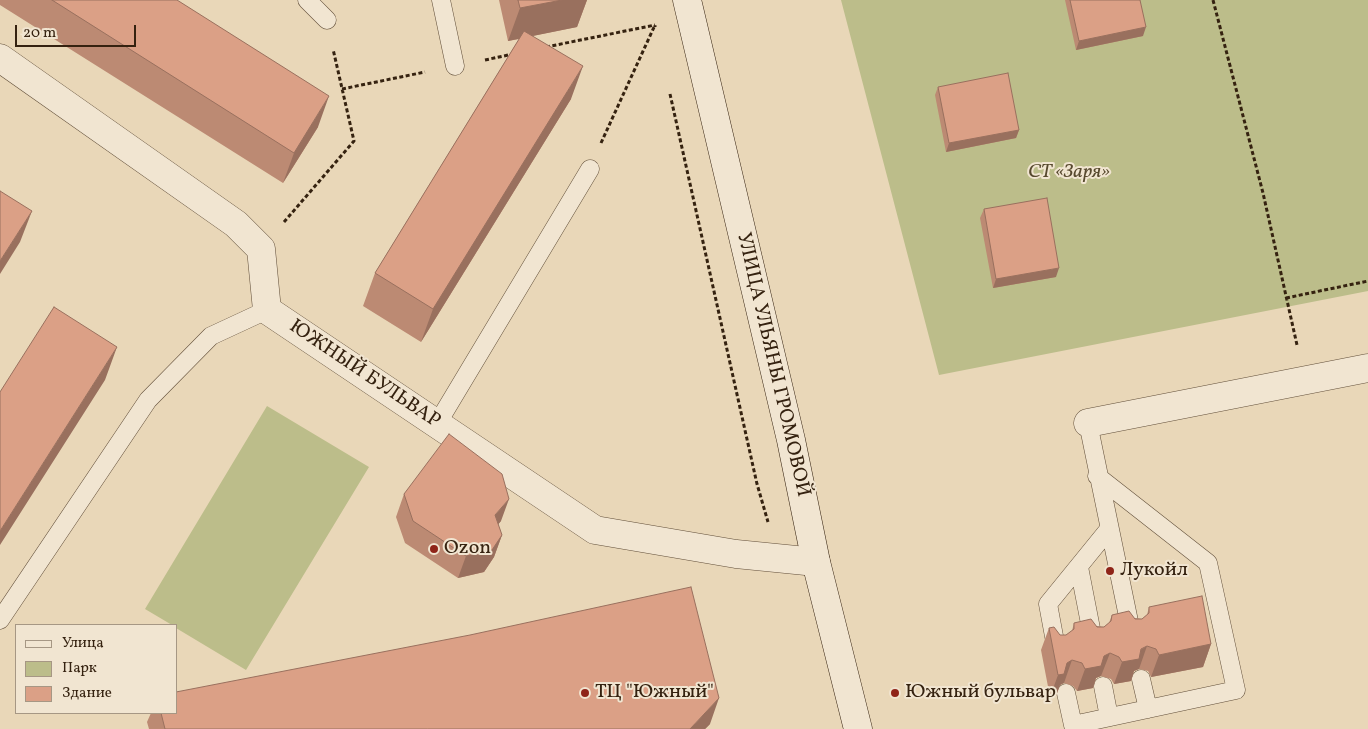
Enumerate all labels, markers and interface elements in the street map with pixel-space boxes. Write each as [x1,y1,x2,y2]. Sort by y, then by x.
scale bar [18,15,139,47]
text: 20 m [23,23,56,44]
park label: СТ «Заря» [1028,161,1110,185]
street label: УЛИЦА УЛЬЯНЫ ГРОМОВОЙ [730,230,814,500]
street label: ЮЖНЫЙ БУЛЬВАР [284,316,444,434]
place label: Ozon [444,537,491,561]
marker: Ozon [428,543,440,555]
place label: Лукойл [1120,559,1188,583]
marker: Лукойл [1104,565,1116,577]
legend [15,624,178,714]
text: Улица [62,633,104,654]
text: Парк [62,658,97,679]
place label: ТЦ "Южный" [595,681,714,705]
place label: Южный бульвар [905,681,1056,705]
text: Здание [62,683,112,704]
marker: ТЦ "Южный" [579,687,591,699]
marker: Южный бульвар [889,687,901,699]

